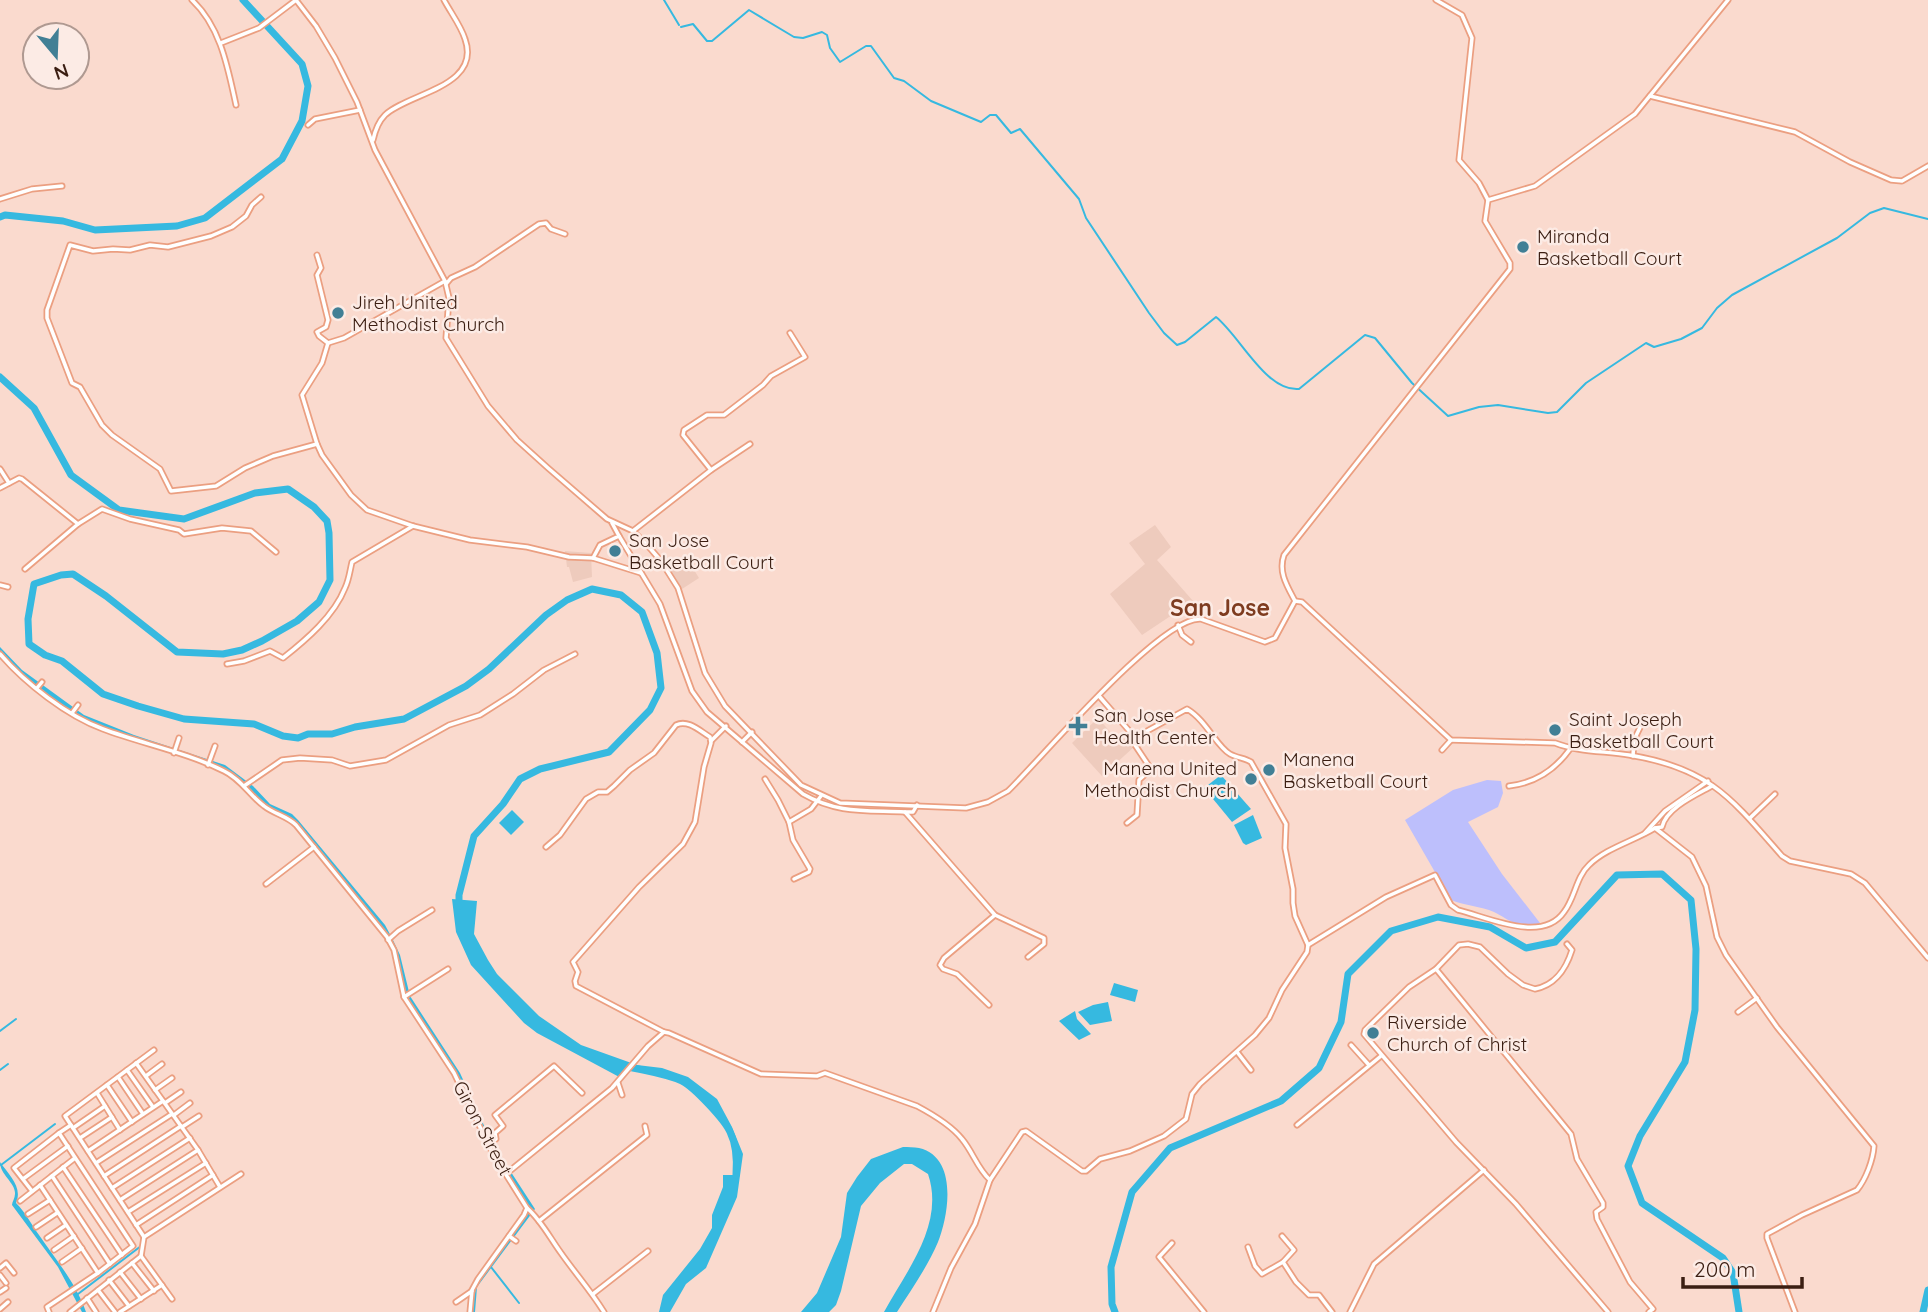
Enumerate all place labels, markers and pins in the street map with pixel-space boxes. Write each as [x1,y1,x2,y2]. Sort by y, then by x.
place label: Miranda Basketball Court [1537,224,1682,270]
marker: Miranda Basketball Court [1515,239,1531,255]
place label: Jireh United Methodist Church [352,290,505,336]
marker: Jireh United Methodist Church [330,305,346,321]
place label: San Jose Basketball Court [629,528,774,574]
marker: San Jose Basketball Court [607,543,623,559]
place label: San Jose Health Center [1094,703,1216,749]
place label: Saint Joseph Basketball Court [1569,707,1714,753]
marker: San Jose Health Center [1068,716,1088,736]
marker: Saint Joseph Basketball Court [1547,722,1563,738]
place label: Manena Basketball Court [1283,747,1428,793]
place label: Manena United Methodist Church [1084,756,1237,802]
marker: Manena Basketball Court [1261,762,1277,778]
marker: Manena United Methodist Church [1243,771,1259,787]
place label: Riverside Church of Christ [1387,1010,1527,1056]
marker: Riverside Church of Christ [1365,1025,1381,1041]

